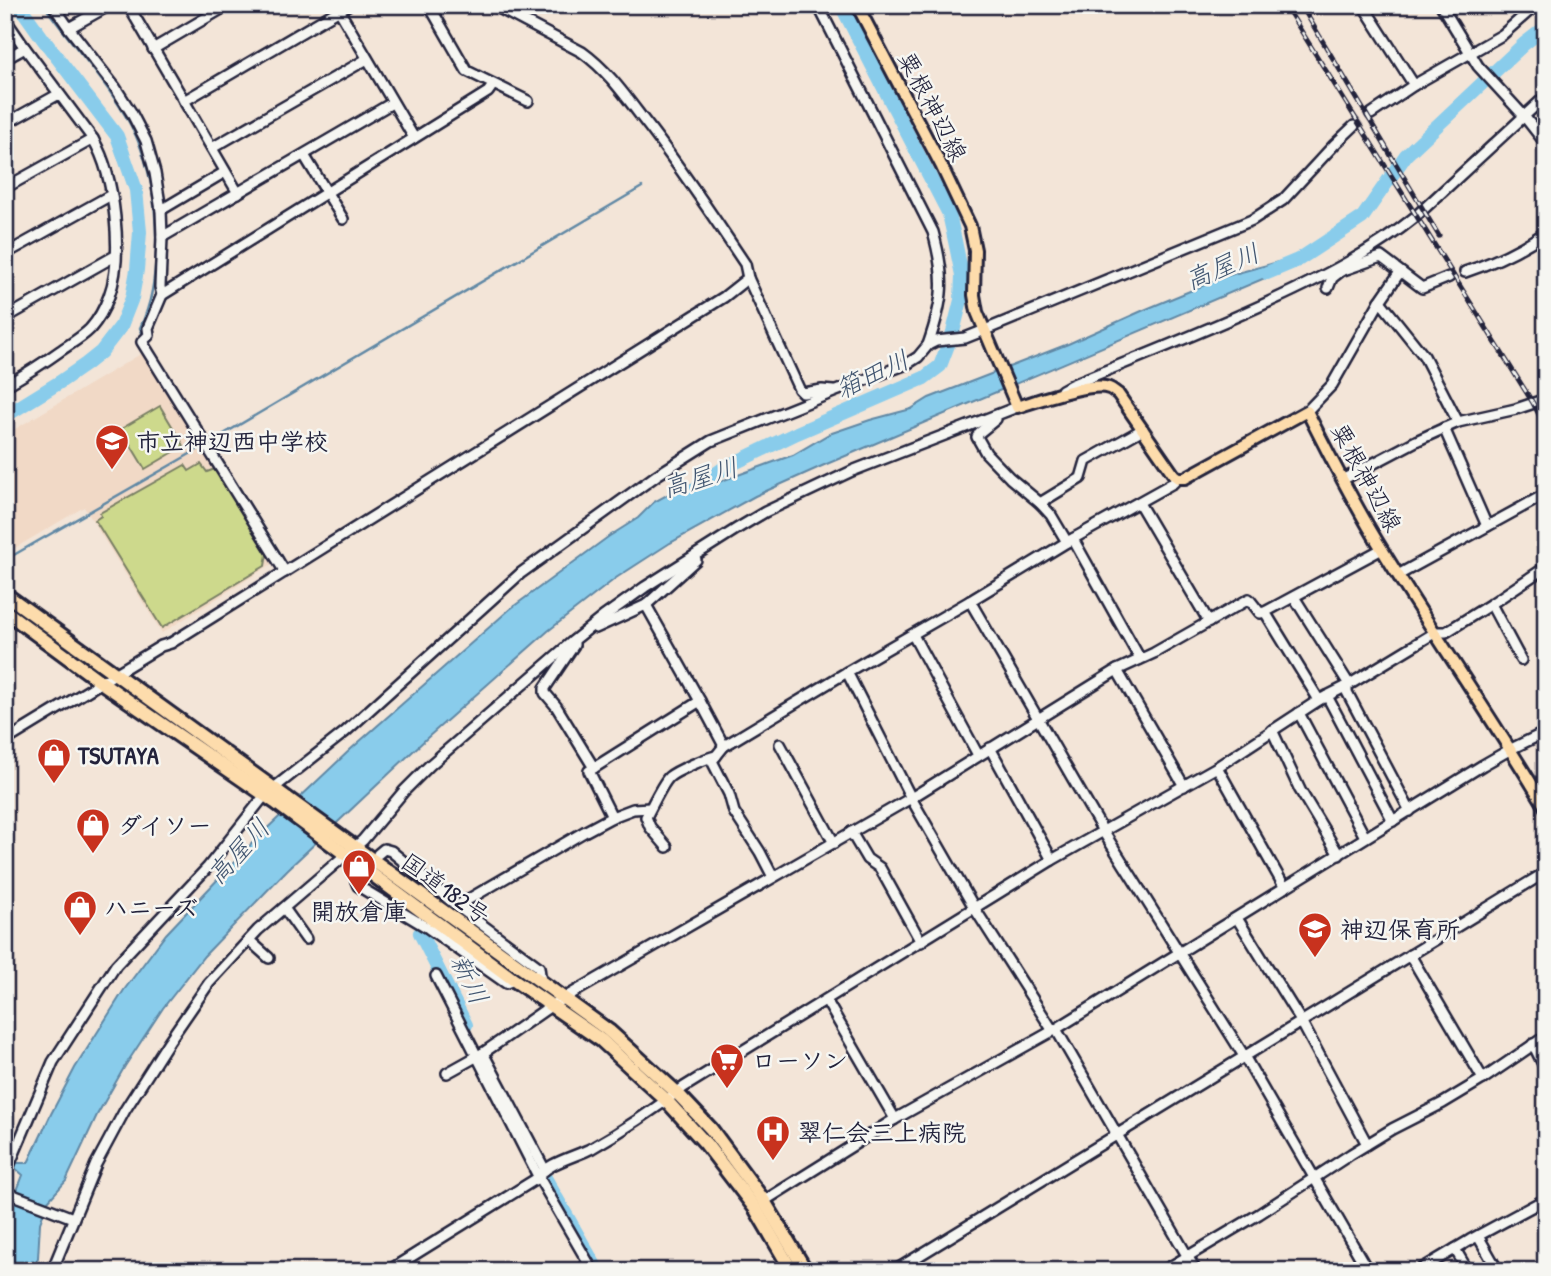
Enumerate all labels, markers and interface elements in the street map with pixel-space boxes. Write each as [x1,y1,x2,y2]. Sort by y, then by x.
street label: 粟根神辺線 [891,46,975,166]
water label: 高屋川 [1179,235,1265,297]
water label: 箱田川 [829,342,915,406]
street label: 粟根神辺線 [1324,417,1410,537]
school or university icon: 市立神辺西中学校 [93,422,131,471]
place label: 市立神辺西中学校 [136,425,328,457]
water label: 高屋川 [658,449,742,505]
shop icon: TSUTAYA [35,736,73,785]
place label: TSUTAYA [77,739,159,771]
shop icon: ダイソー [74,806,112,855]
place label: ダイソー [118,809,212,841]
water label: 高屋川 [199,811,277,891]
street label: 国道182号 [395,845,497,931]
shop icon: 開放倉庫 [340,847,378,896]
shop icon: ハニーズ [61,888,99,937]
place label: ハニーズ [104,891,198,923]
place label: 開放倉庫 [311,895,407,927]
school or university icon: 神辺保育所 [1296,910,1334,959]
place label: 神辺保育所 [1340,913,1460,945]
water label: 新川 [443,948,497,1010]
supermarket icon: ローソン [708,1041,746,1090]
place label: ローソン [752,1044,848,1076]
hospital icon: 翠仁会三上病院 [754,1113,792,1162]
place label: 翠仁会三上病院 [798,1116,966,1148]

